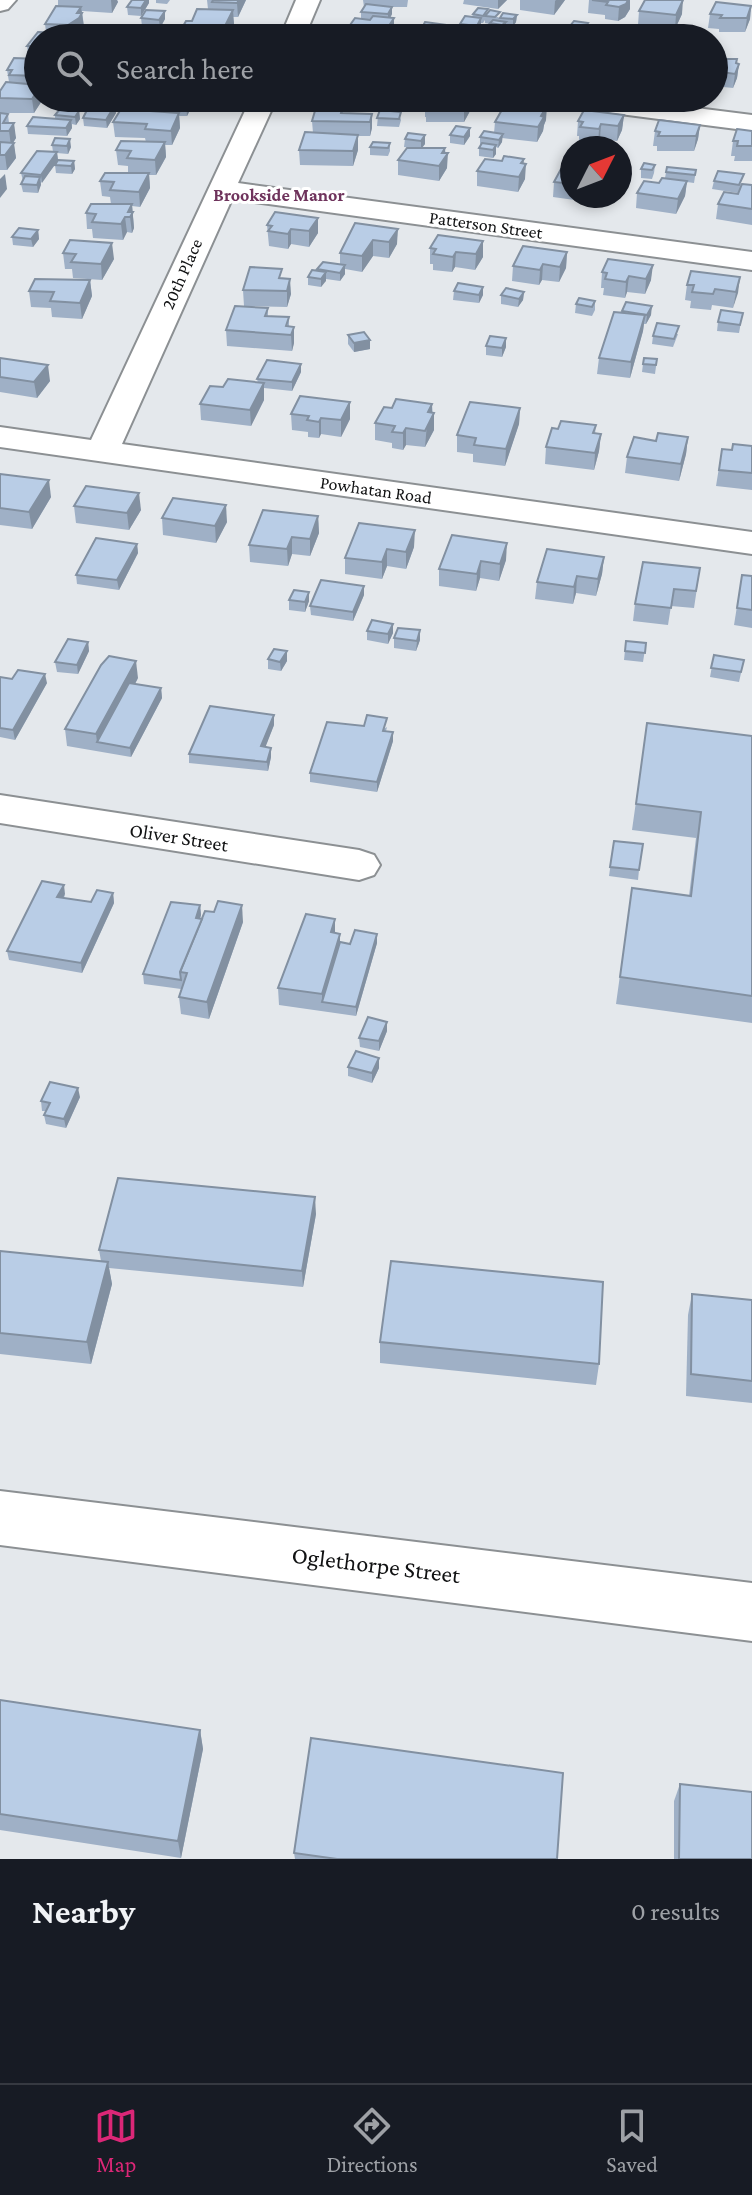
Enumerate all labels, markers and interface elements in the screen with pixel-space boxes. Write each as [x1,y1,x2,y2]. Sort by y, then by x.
search box [24,24,728,112]
icon: search [52,46,96,90]
text: Search here [116,52,254,85]
north arrow [560,136,632,208]
district label: Brookside Manor [213,185,345,205]
street label: Patterson Street [428,207,545,243]
street label: 20th Place [158,236,206,312]
street label: Powhatan Road [319,472,434,508]
street label: Oliver Street [128,818,230,856]
street label: Oglethorpe Street [290,1541,463,1588]
text: Nearby [32,1893,135,1930]
text: 0 results [631,1897,720,1926]
tab: Map [94,2104,138,2177]
tab: Directions [327,2104,418,2177]
tab: Saved [606,2104,658,2177]

